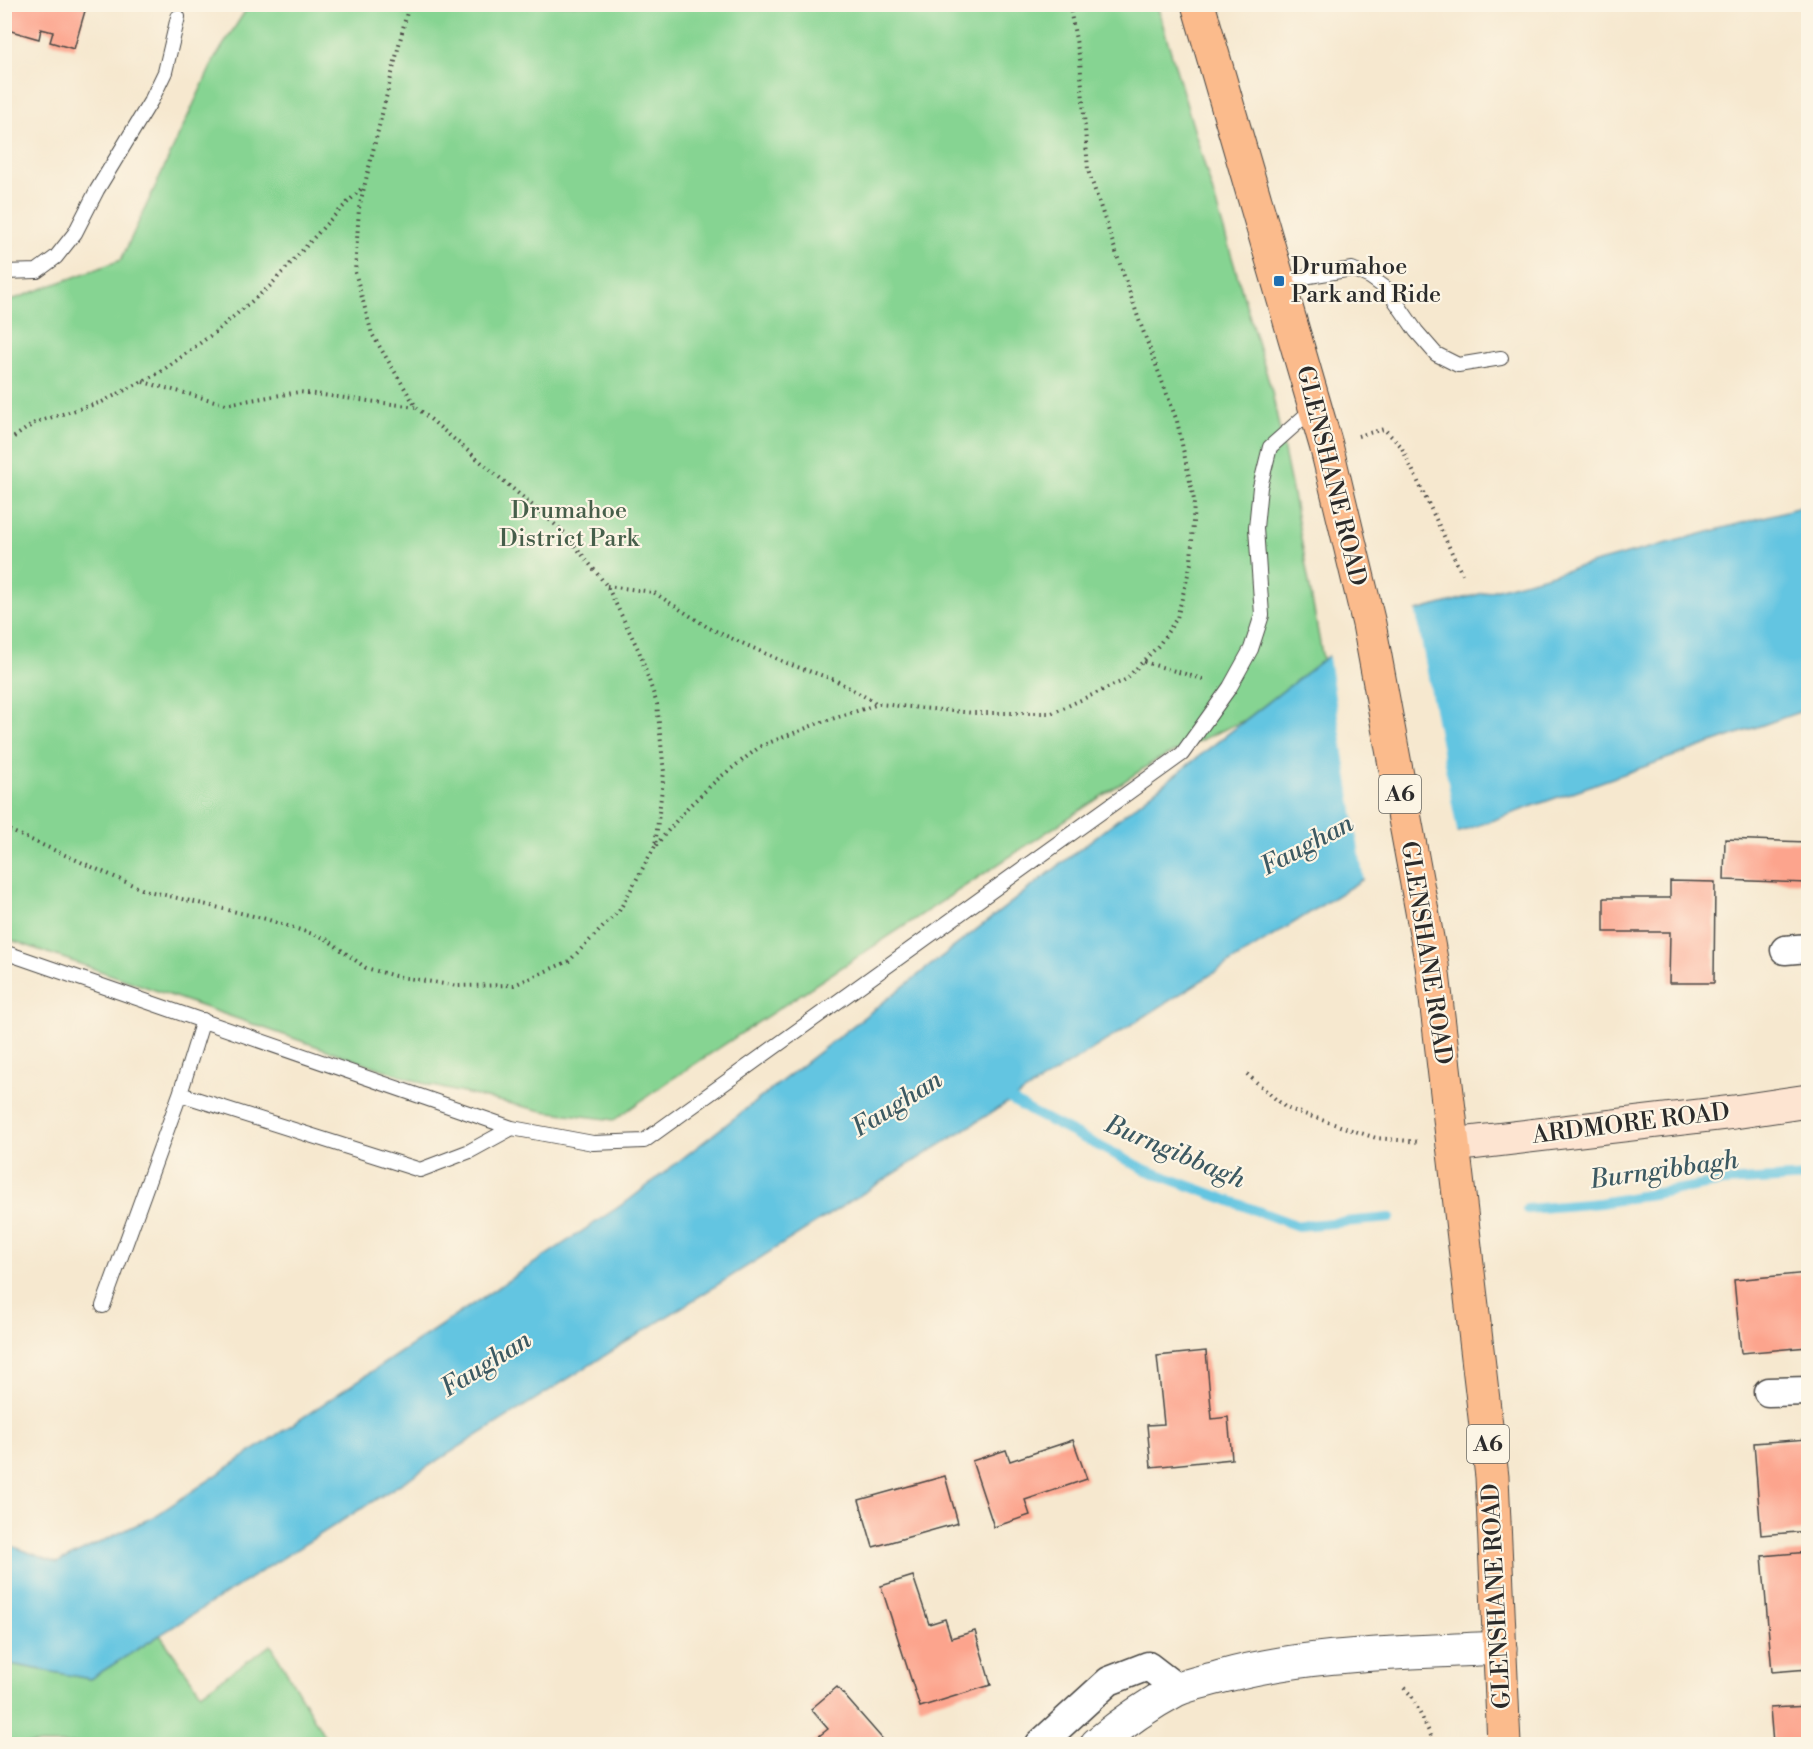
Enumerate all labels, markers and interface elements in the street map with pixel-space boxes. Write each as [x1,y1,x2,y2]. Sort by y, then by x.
place label: Drumahoe Park and Ride [1291,252,1441,310]
marker: Drumahoe Park and Ride [1272,274,1286,288]
street label: GLENSHANE ROAD [1289,363,1373,589]
park label: Drumahoe District Park [499,496,640,554]
road number: A6 [1379,775,1421,813]
water label: Faughan [1255,807,1359,883]
street label: GLENSHANE ROAD [1394,839,1458,1067]
water label: Faughan [846,1064,949,1144]
street label: ARDMORE ROAD [1530,1097,1732,1151]
water label: Burngibbagh [1099,1108,1250,1196]
water label: Burngibbagh [1587,1144,1741,1196]
water label: Faughan [435,1324,538,1404]
road number: A6 [1467,1425,1509,1463]
street label: GLENSHANE ROAD [1476,1482,1518,1710]

